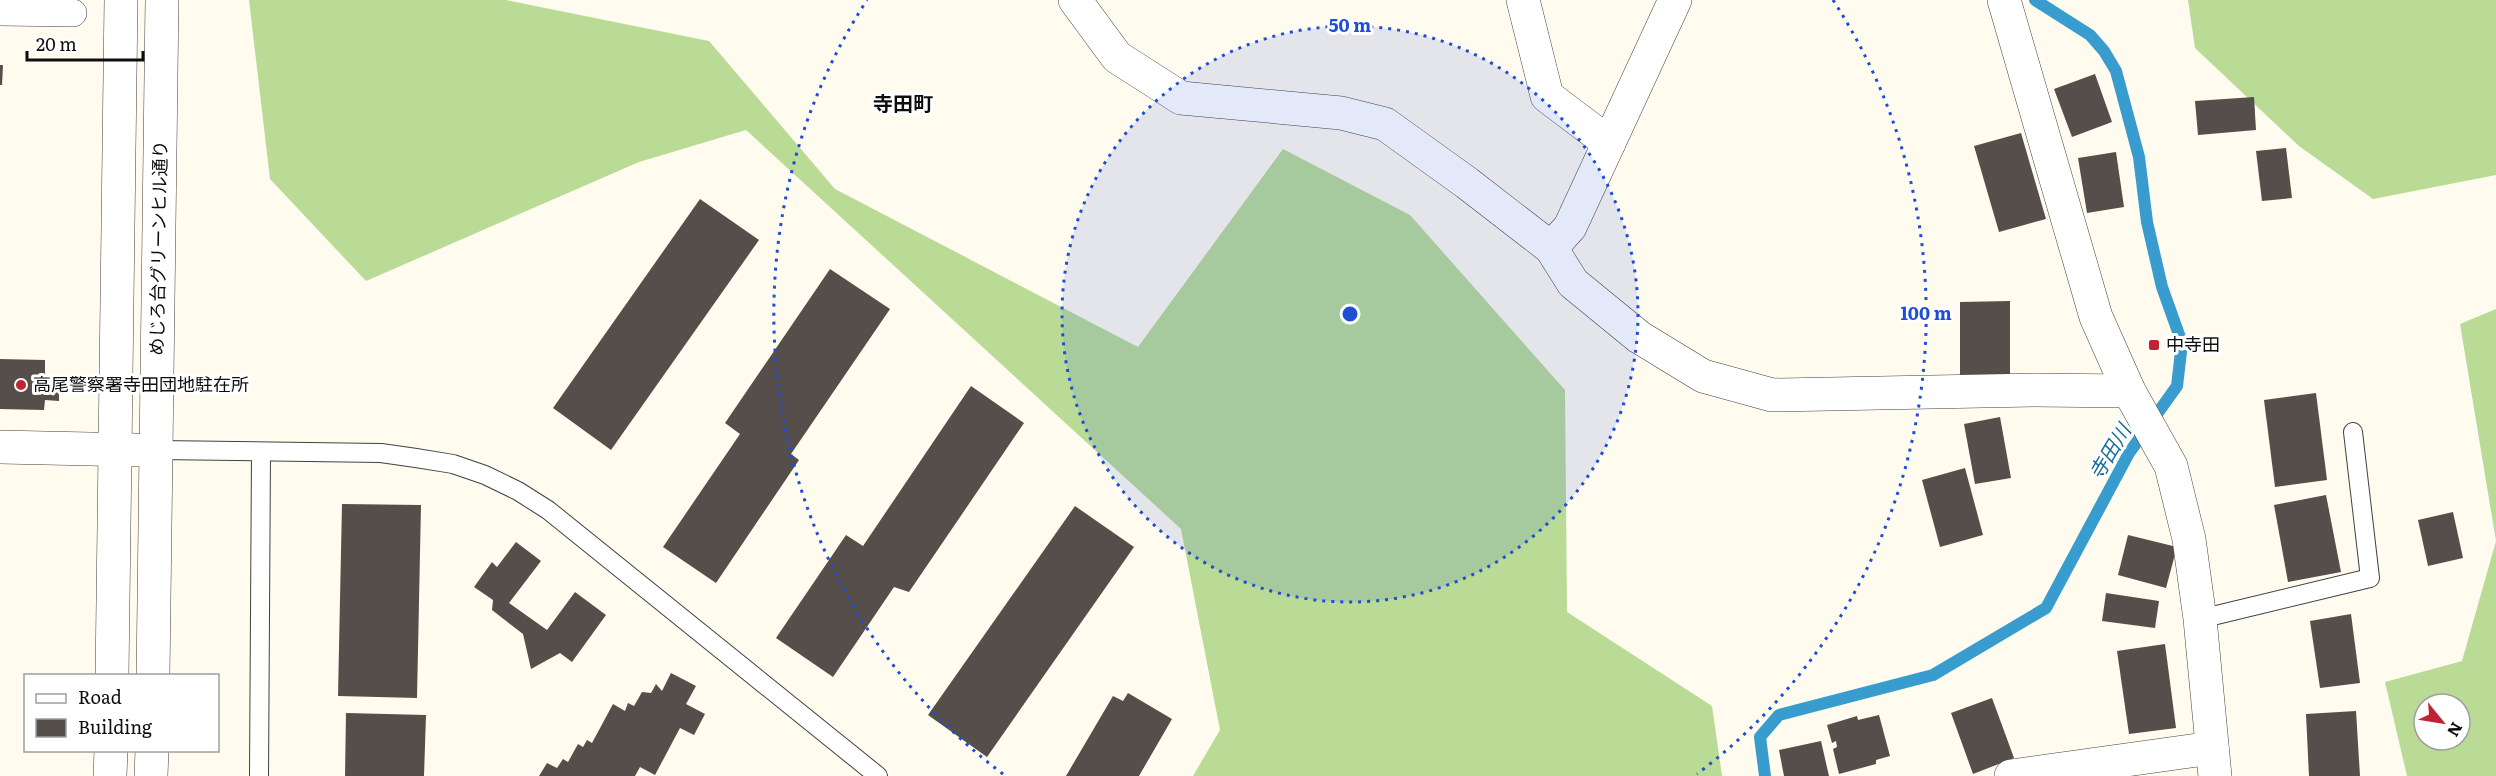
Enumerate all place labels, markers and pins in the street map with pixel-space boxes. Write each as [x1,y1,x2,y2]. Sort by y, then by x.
centre of rings [1340,304,1360,324]
place label: 中寺田 [2166,330,2220,357]
marker: 中寺田 [2147,338,2161,352]
place label: 高尾警察署寺田団地駐在所 [33,370,249,397]
marker: 高尾警察署寺田団地駐在所 [14,378,28,392]

